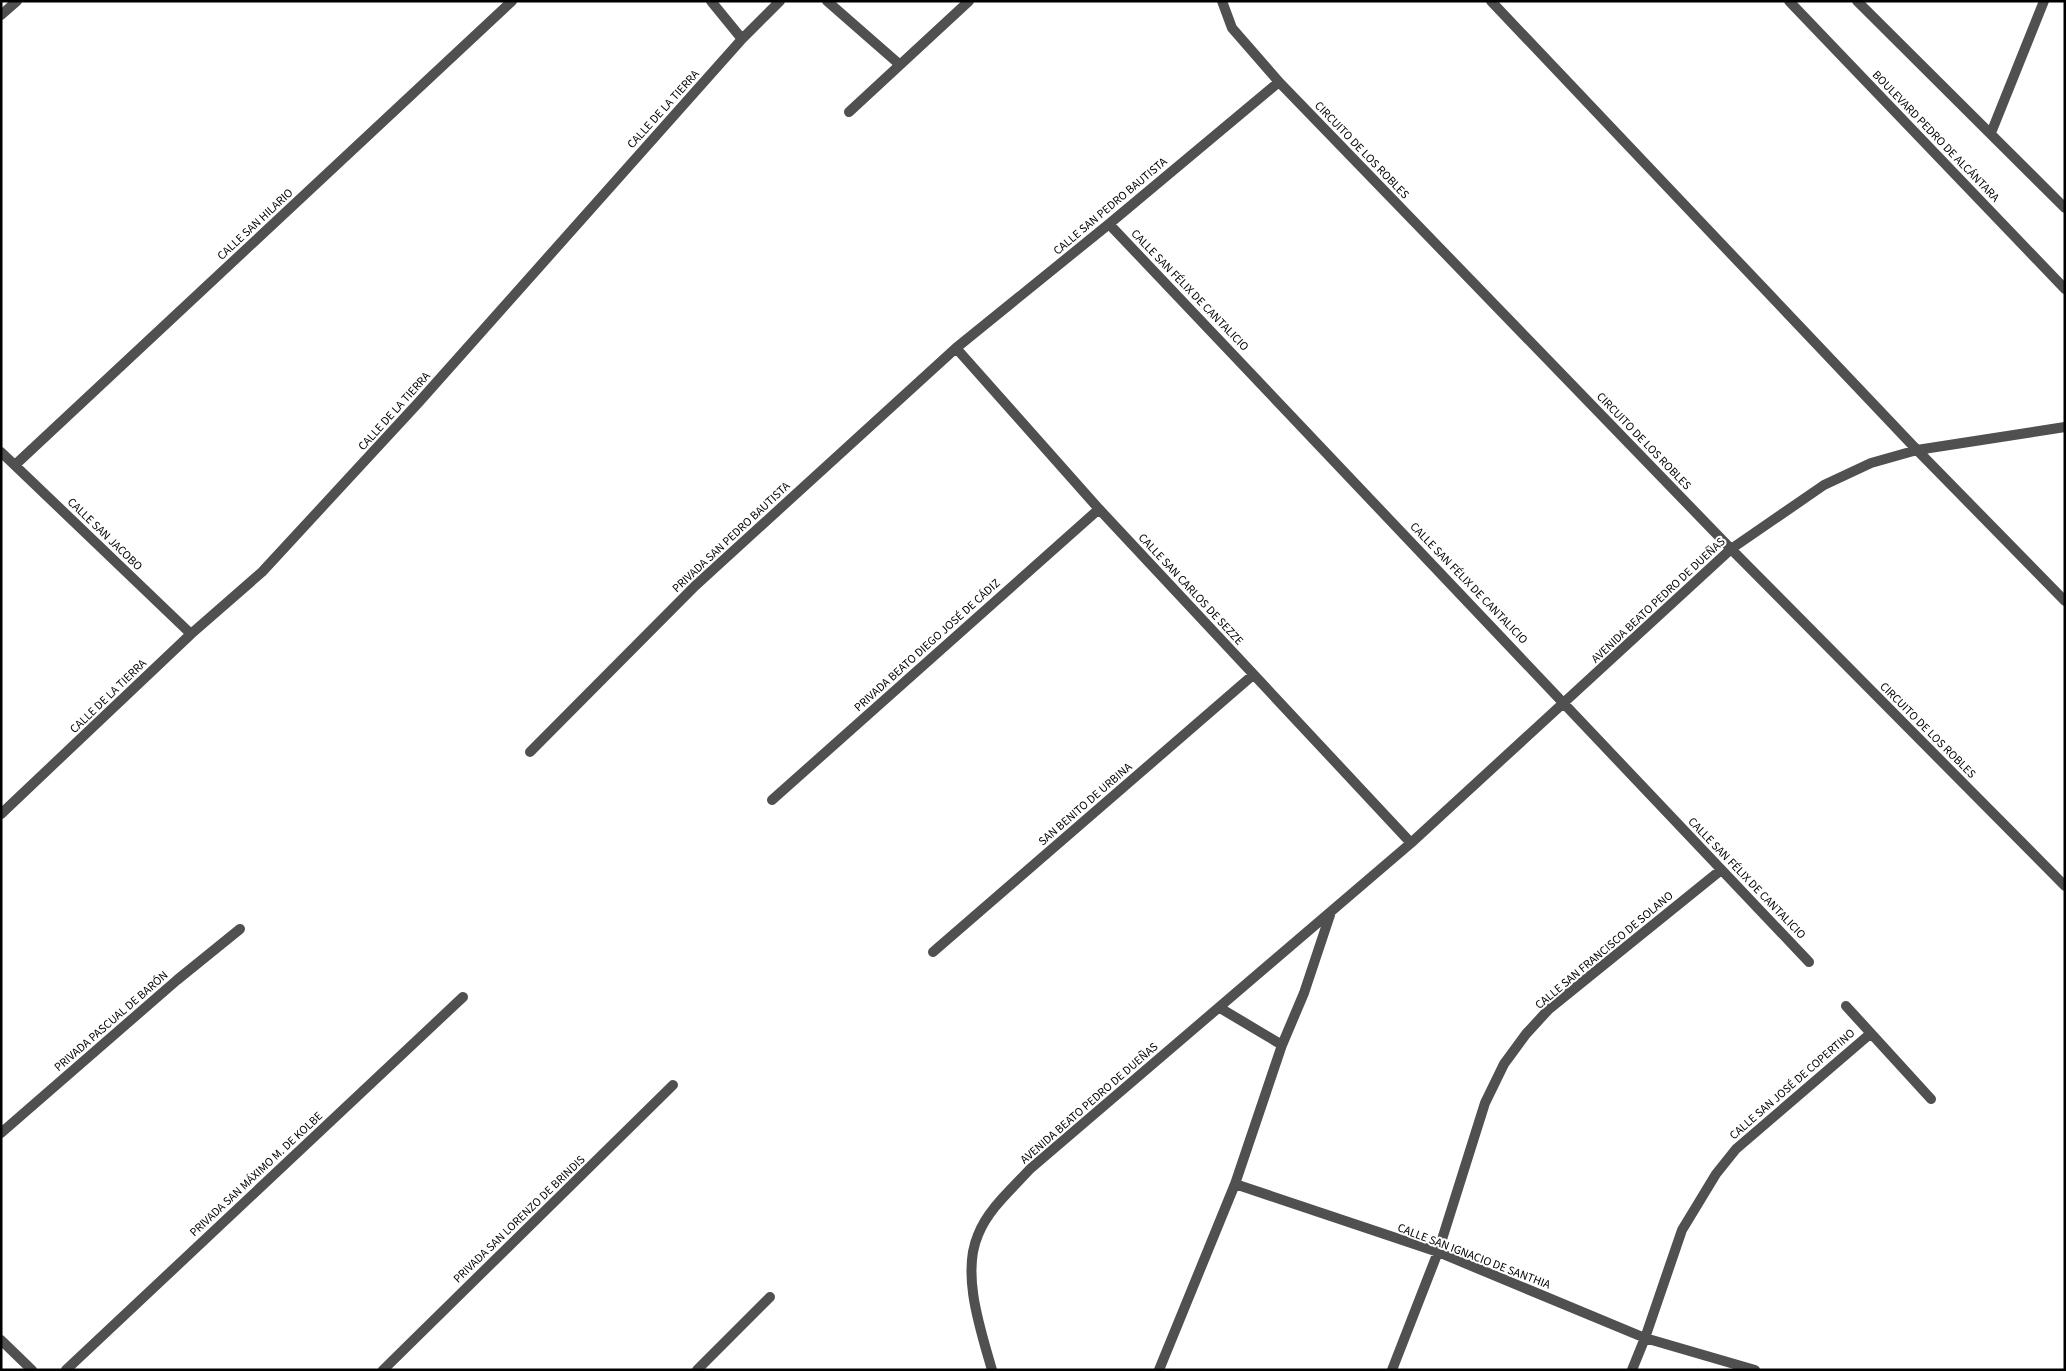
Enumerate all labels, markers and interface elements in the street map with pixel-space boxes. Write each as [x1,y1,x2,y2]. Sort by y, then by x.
street label: CALLE DE LA TIERRA [623,66,704,152]
street label: BOULEVARD PEDRO DE ALCÁNTARA [1868,67,2003,206]
street label: CIRCUITO DE LOS ROBLES [1310,98,1413,203]
street label: CALLE SAN PEDRO BAUTISTA [1050,153,1171,259]
street label: CALLE SAN HILARIO [214,185,297,264]
street label: CALLE SAN FÉLIX DE CANTALICIO [1127,226,1252,355]
street label: CALLE DE LA TIERRA [354,368,435,454]
street label: CIRCUITO DE LOS ROBLES [1592,389,1695,494]
street label: PRIVADA SAN PEDRO BAUTISTA [669,478,794,597]
street label: CALLE SAN JACOBO [63,494,146,575]
street label: CALLE SAN FÉLIX DE CANTALICIO [1406,519,1531,648]
street label: CALLE SAN CARLOS DE SEZZE [1134,530,1247,649]
street label: AVENIDA BEATO PEDRO DE DUEÑAS [1588,534,1729,667]
street label: PRIVADA BEATO DIEGO JOSÉ DE CÁDIZ [851,575,1004,716]
street label: CALLE DE LA TIERRA [66,655,151,737]
street label: CIRCUITO DE LOS ROBLES [1876,678,1980,782]
street label: SAN BENITO DE URBINA [1035,759,1136,850]
street label: CALLE SAN FÉLIX DE CANTALICIO [1684,814,1809,943]
street label: CALLE SAN FRANCISCO DE SOLANO [1532,887,1677,1013]
street label: PRIVADA PASCUAL DE BARÓN [51,967,172,1076]
street label: CALLE SAN JOSÉ DE COPERTINO [1726,1025,1859,1144]
street label: AVENIDA BEATO PEDRO DE DUEÑAS [1017,1039,1162,1168]
street label: PRIVADA SAN MÁXIMO M. DE KOLBE [186,1108,327,1241]
street label: PRIVADA SAN LORENZO DE BRINDIS [450,1152,589,1287]
street label: CALLE SAN IGNACIO DE SANTHIA [1395,1219,1553,1294]

